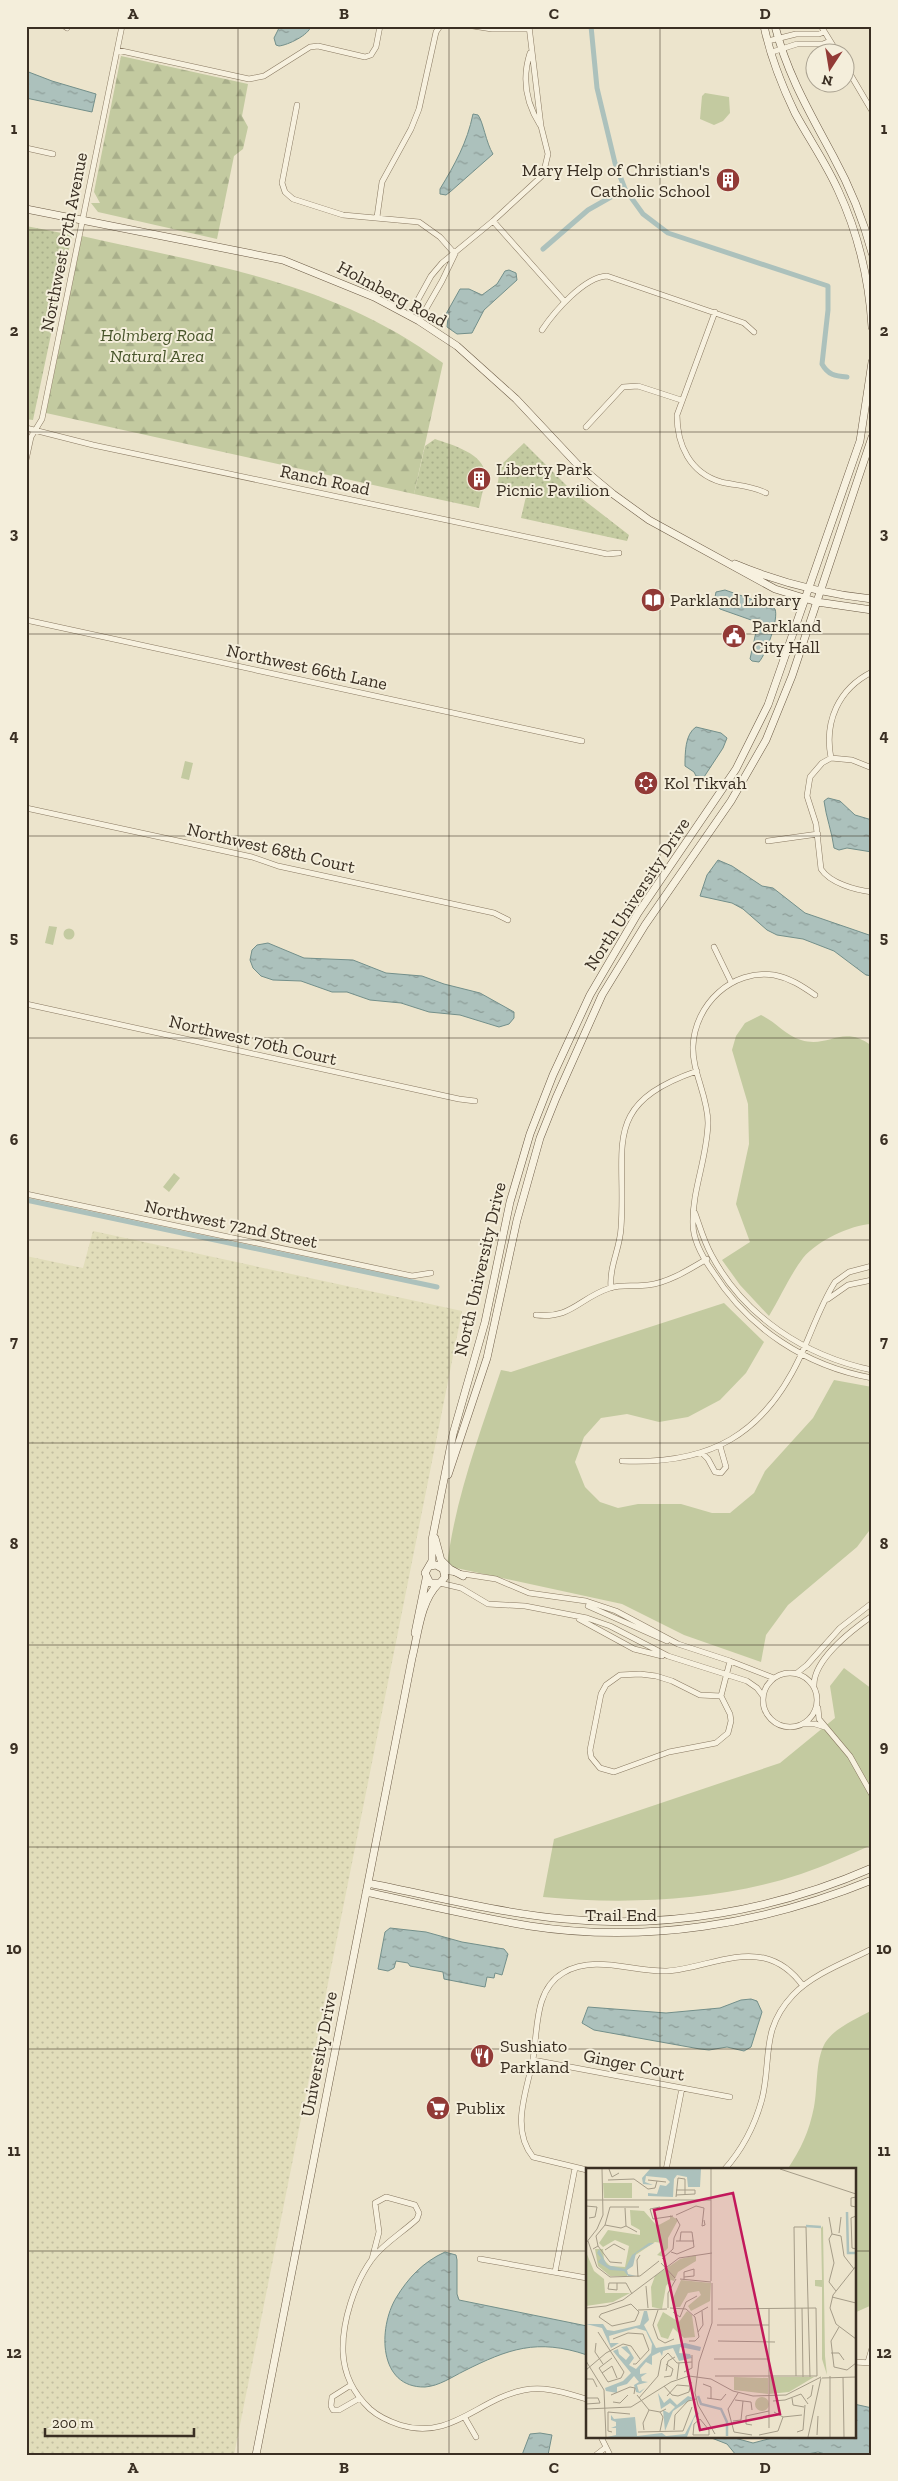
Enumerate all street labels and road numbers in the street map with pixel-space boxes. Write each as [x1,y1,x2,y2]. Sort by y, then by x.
street label: Northwest 87th Avenue [36,151,92,333]
street label: Holmberg Road [333,256,451,332]
street label: Ranch Road [278,460,372,500]
street label: Northwest 66th Lane [225,639,389,695]
street label: North University Drive [579,814,695,974]
street label: Northwest 68th Court [185,818,358,878]
street label: Northwest 70th Court [167,1010,339,1070]
street label: North University Drive [449,1180,511,1358]
street label: Northwest 72nd Street [143,1195,320,1253]
street label: Trail End [585,1904,657,1926]
street label: University Drive [296,1989,342,2119]
street label: Ginger Court [582,2044,687,2086]

